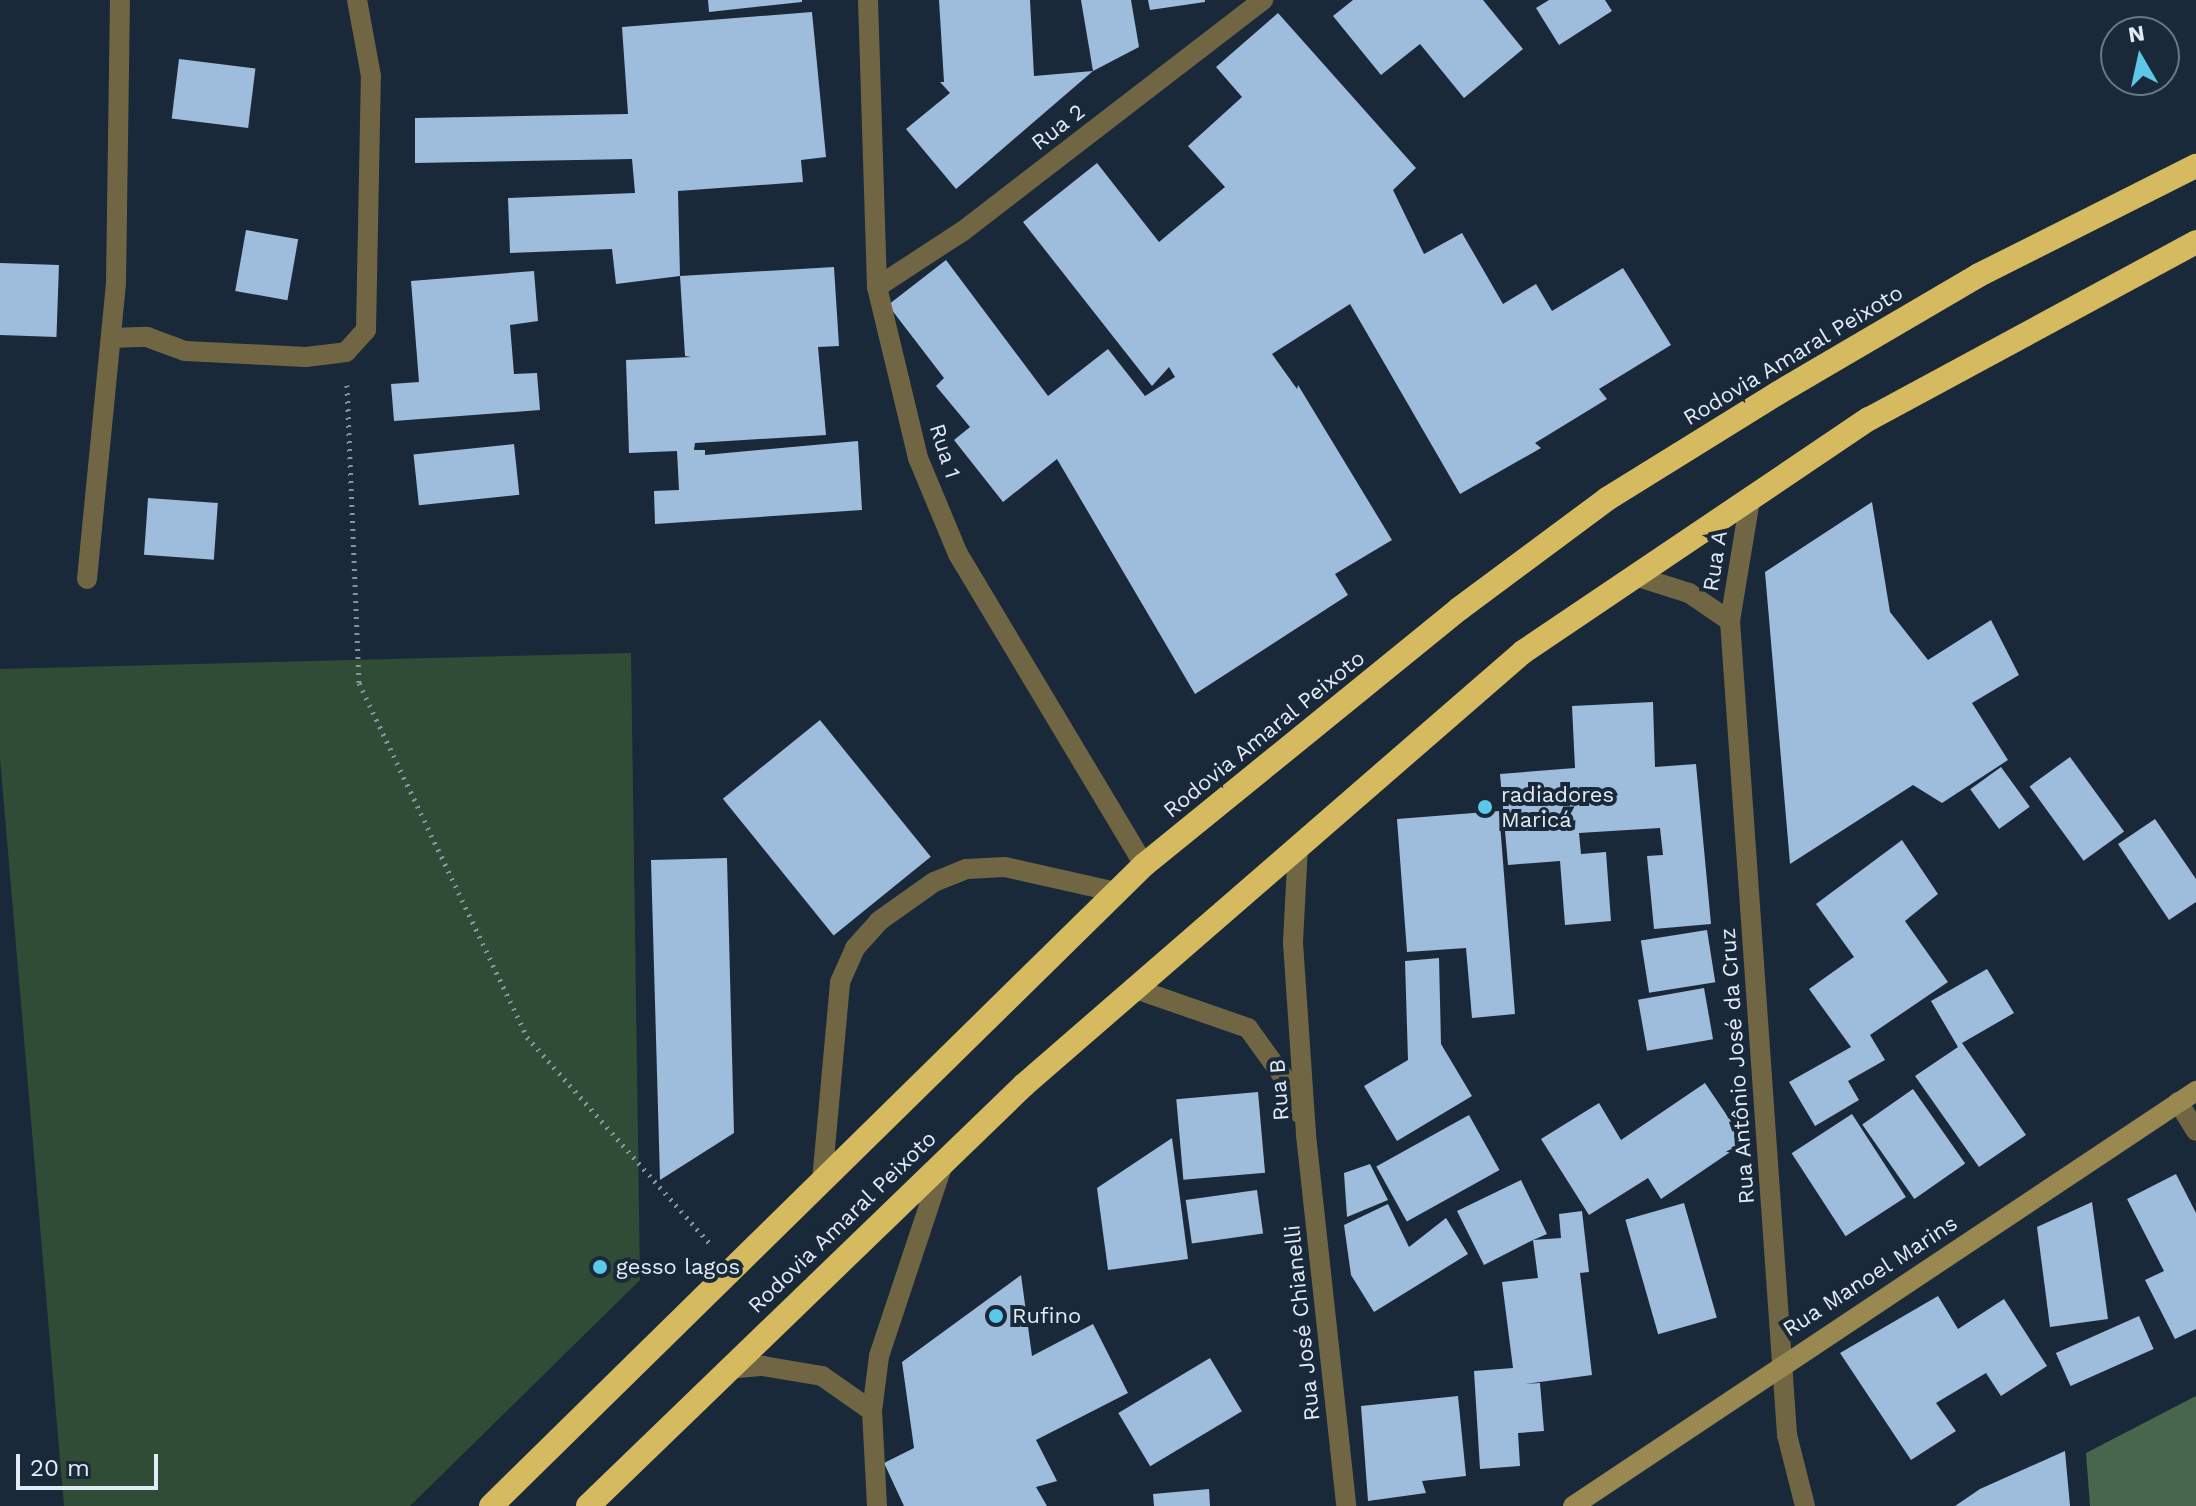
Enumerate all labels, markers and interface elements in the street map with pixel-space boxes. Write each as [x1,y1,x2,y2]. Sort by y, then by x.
north arrow [2100,16,2180,96]
text: N [2126,20,2146,47]
street label: Rua 2 [1026,98,1090,156]
street label: Rodovia Amaral Peixoto [1678,278,1908,432]
street label: Rua 1 [924,420,966,482]
street label: Rua A [1697,528,1733,594]
street label: Rodovia Amaral Peixoto [1157,644,1371,824]
place label: radiadores Maricá [1501,781,1614,832]
marker: radiadores Maricá [1476,798,1494,816]
street label: Rua Antônio José da Cruz [1714,926,1760,1206]
street label: Rua B [1264,1058,1294,1122]
street label: Rodovia Amaral Peixoto [742,1124,942,1320]
street label: Rua Manoel Marins [1777,1209,1963,1343]
street label: Rua José Chianelli [1279,1223,1325,1423]
place label: gesso lagos [616,1254,740,1280]
marker: gesso lagos [591,1258,609,1276]
place label: Rufino [1012,1303,1081,1329]
marker: Rufino [987,1307,1005,1325]
scale bar [20,1438,162,1488]
text: 20 m [30,1454,90,1482]

